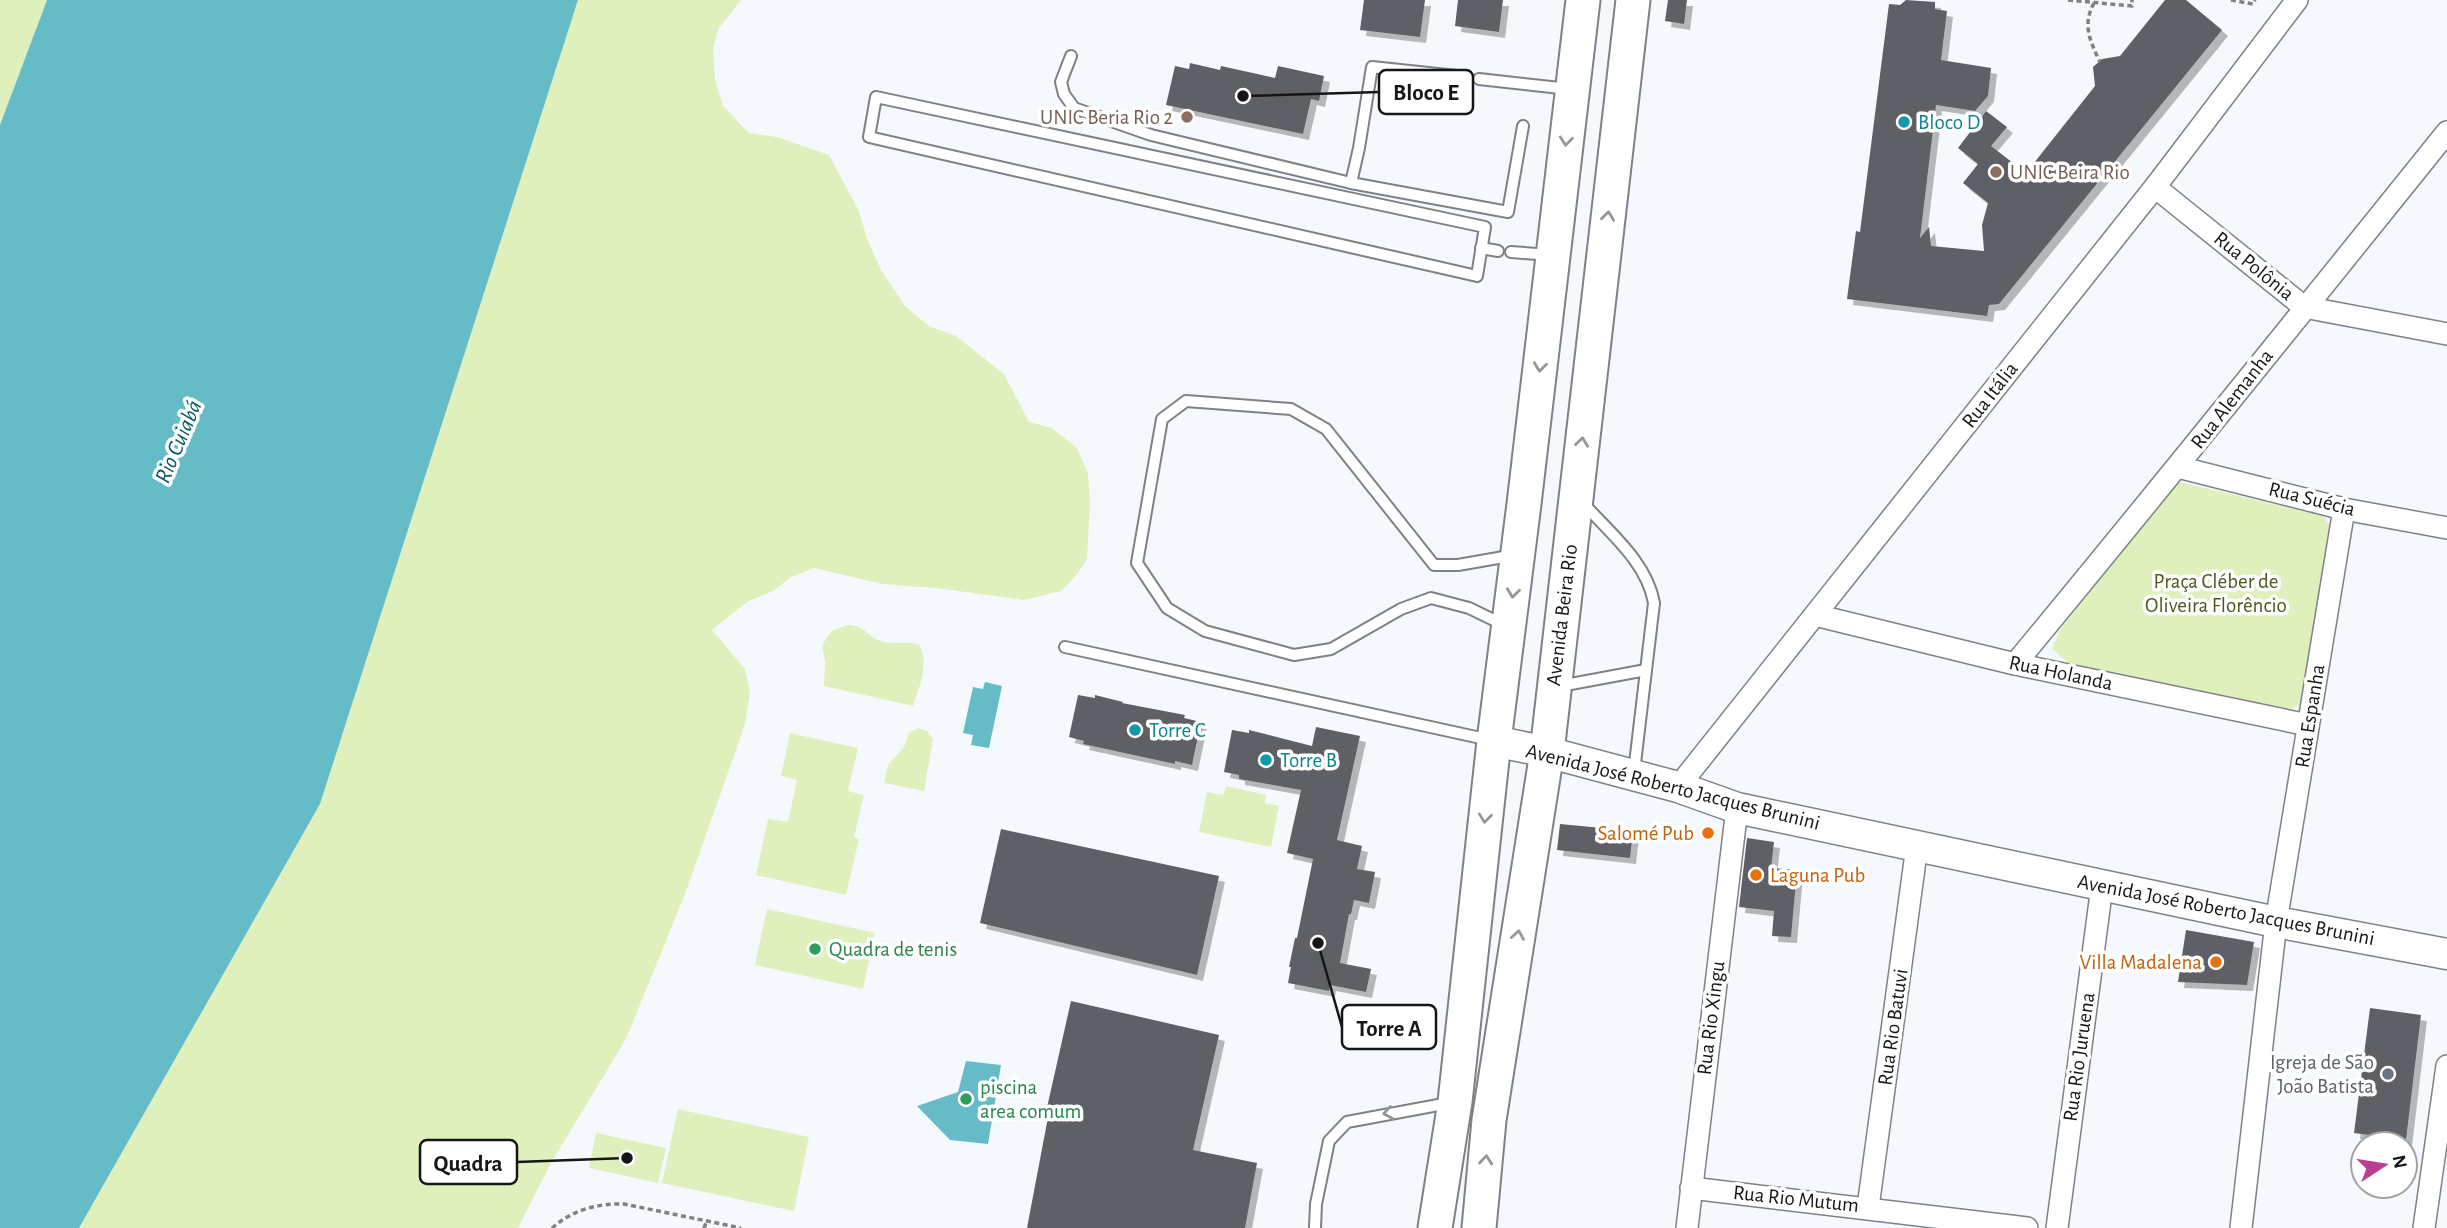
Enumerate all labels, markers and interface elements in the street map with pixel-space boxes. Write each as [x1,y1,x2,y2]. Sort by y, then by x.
callout: Bloco E [1379,70,1473,114]
text: Bloco E [1393,82,1459,105]
place label: UNIC Beria Rio 2 [1040,107,1173,128]
marker: UNIC Beria Rio 2 [1179,109,1195,125]
place label: Bloco D [1918,112,1980,133]
marker: Bloco D [1896,114,1912,130]
one-way arrow [1559,135,1574,147]
place label: UNIC Beira Rio [2010,162,2130,183]
marker: UNIC Beira Rio [1988,164,2004,180]
one-way arrow [1601,210,1616,222]
street label: Rua Polônia [2210,228,2298,305]
street label: Rua Alemanha [2187,345,2277,453]
street label: Rua Itália [1958,358,2022,432]
one-way arrow [1533,361,1548,373]
water label: Rio Cuiabá [151,397,207,487]
one-way arrow [1575,436,1590,448]
street label: Rua Suécia [2267,478,2358,520]
street label: Avenida Beira Rio [1543,543,1581,687]
park label: Praça Cléber de Oliveira Florêncio [2145,571,2287,616]
one-way arrow [1505,587,1520,598]
street label: Rua Holanda [2007,652,2115,694]
street label: Rua Espanha [2291,662,2329,769]
place label: Torre C [1149,720,1206,741]
marker: Torre C [1127,722,1143,738]
street label: Avenida José Roberto Jacques Brunini [1524,740,1822,834]
place label: Torre B [1280,750,1337,771]
marker: Torre B [1258,752,1274,768]
one-way arrow [1478,813,1493,824]
place label: Salomé Pub [1597,823,1694,844]
marker: Salomé Pub [1700,825,1716,841]
place label: Laguna Pub [1770,865,1865,886]
marker: Laguna Pub [1748,867,1764,883]
street label: Avenida José Roberto Jacques Brunini [2076,871,2376,949]
one-way arrow [1510,929,1525,941]
place label: Quadra de tenis [829,939,957,960]
marker: Quadra de tenis [807,941,823,957]
place label: Villa Madalena [2080,952,2202,973]
marker: Villa Madalena [2208,954,2224,970]
street label: Rua Rio Xingu [1694,959,1728,1076]
street label: Rua Rio Batuvi [1874,967,1912,1087]
street label: Rua Rio Juruena [2060,991,2098,1123]
callout: Torre A [1342,1005,1436,1049]
text: Torre A [1356,1018,1422,1041]
place label: Igreja de São João Batista [2270,1052,2374,1097]
marker: Igreja de São João Batista [2380,1066,2396,1082]
place label: piscina area comum [980,1077,1081,1122]
marker: piscina area comum [958,1091,974,1107]
one-way arrow [1382,1105,1394,1120]
north arrow [2349,1130,2419,1200]
callout: Quadra [420,1140,517,1184]
text: Quadra [434,1153,502,1176]
text: N [2388,1153,2410,1170]
one-way arrow [1478,1154,1493,1165]
street label: Rua Rio Mutum [1732,1182,1860,1216]

